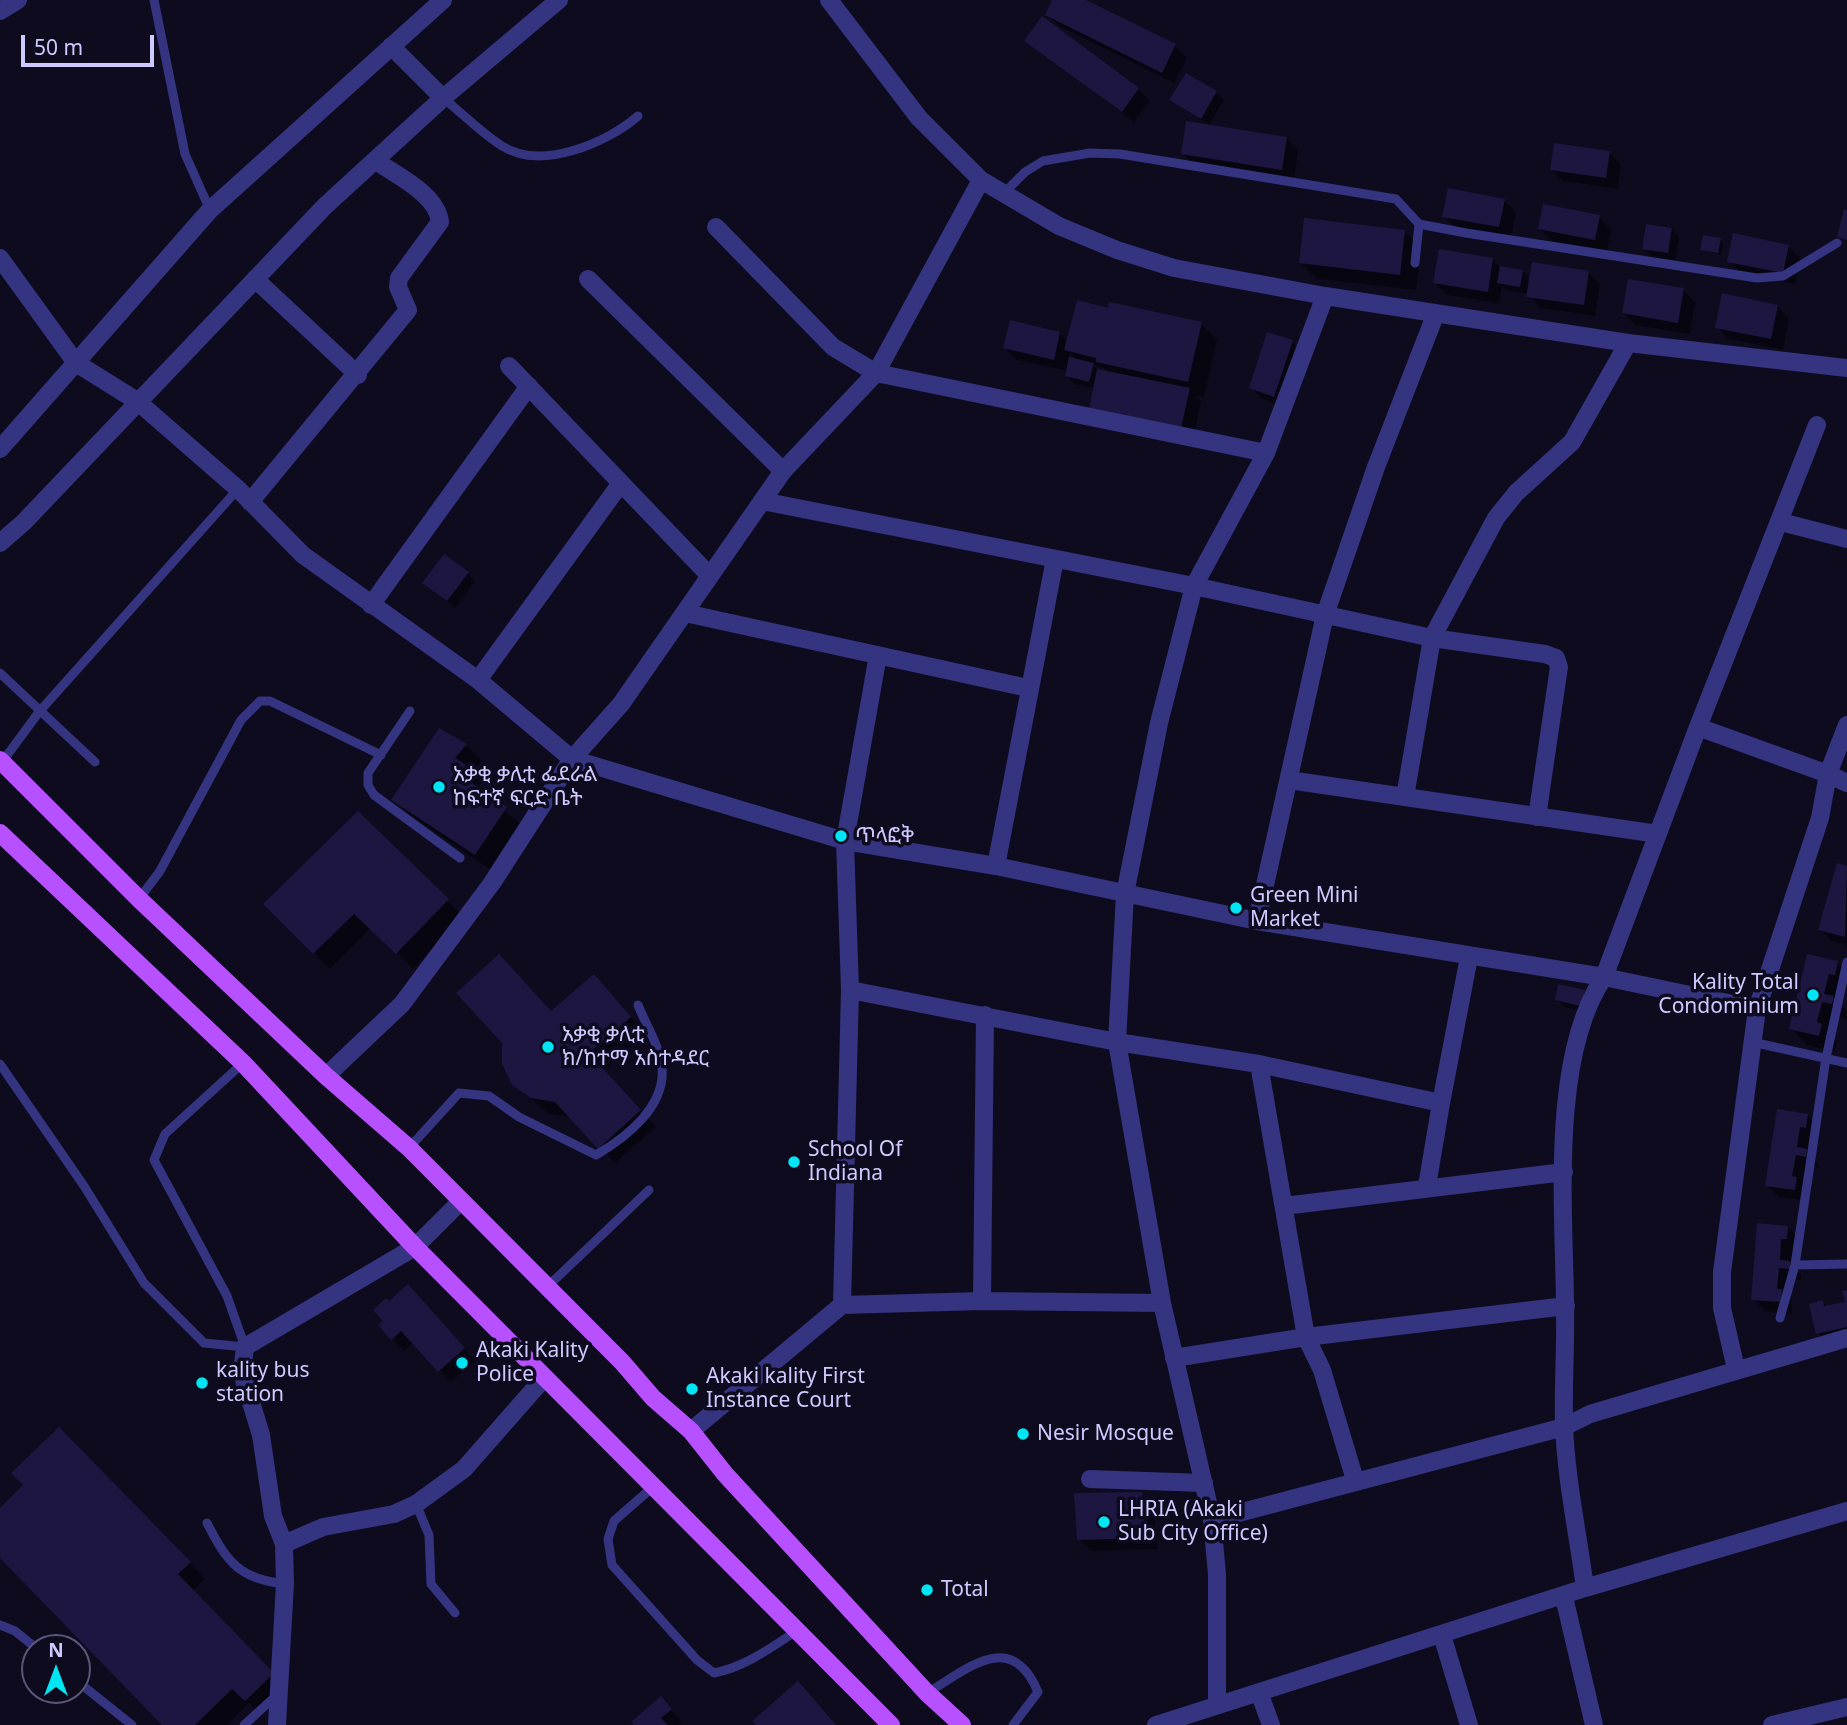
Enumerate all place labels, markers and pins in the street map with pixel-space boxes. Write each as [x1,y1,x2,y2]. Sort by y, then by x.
place label: አቃቂ ቃሊቲ ፌደራል ከፍተኛ ፍርድ ቤት [453,762,597,812]
marker: አቃቂ ቃሊቲ ፌደራል ከፍተኛ ፍርድ ቤት [431,779,447,795]
place label: ጥላፎቅ [855,823,915,849]
marker: ጥላፎቅ [833,828,849,844]
place label: Green Mini Market [1250,883,1359,933]
marker: Green Mini Market [1228,900,1244,916]
place label: Kality Total Condominium [1658,970,1799,1020]
marker: Kality Total Condominium [1805,987,1821,1003]
place label: አቃቂ ቃሊቲ ክ/ከተማ አስተዳደር [562,1022,709,1072]
marker: አቃቂ ቃሊቲ ክ/ከተማ አስተዳደር [540,1039,556,1055]
place label: School Of Indiana [808,1137,902,1187]
marker: School Of Indiana [786,1154,802,1170]
place label: Akaki Kality Police [476,1338,588,1388]
marker: Akaki Kality Police [454,1355,470,1371]
place label: kality bus station [216,1358,310,1408]
place label: Akaki kality First Instance Court [706,1364,865,1414]
marker: kality bus station [194,1375,210,1391]
marker: Akaki kality First Instance Court [684,1381,700,1397]
place label: Nesir Mosque [1037,1421,1174,1447]
marker: Nesir Mosque [1015,1426,1031,1442]
place label: LHRIA (Akaki Sub City Office) [1118,1497,1268,1547]
marker: LHRIA (Akaki Sub City Office) [1096,1514,1112,1530]
place label: Total [941,1577,989,1603]
marker: Total [919,1582,935,1598]

